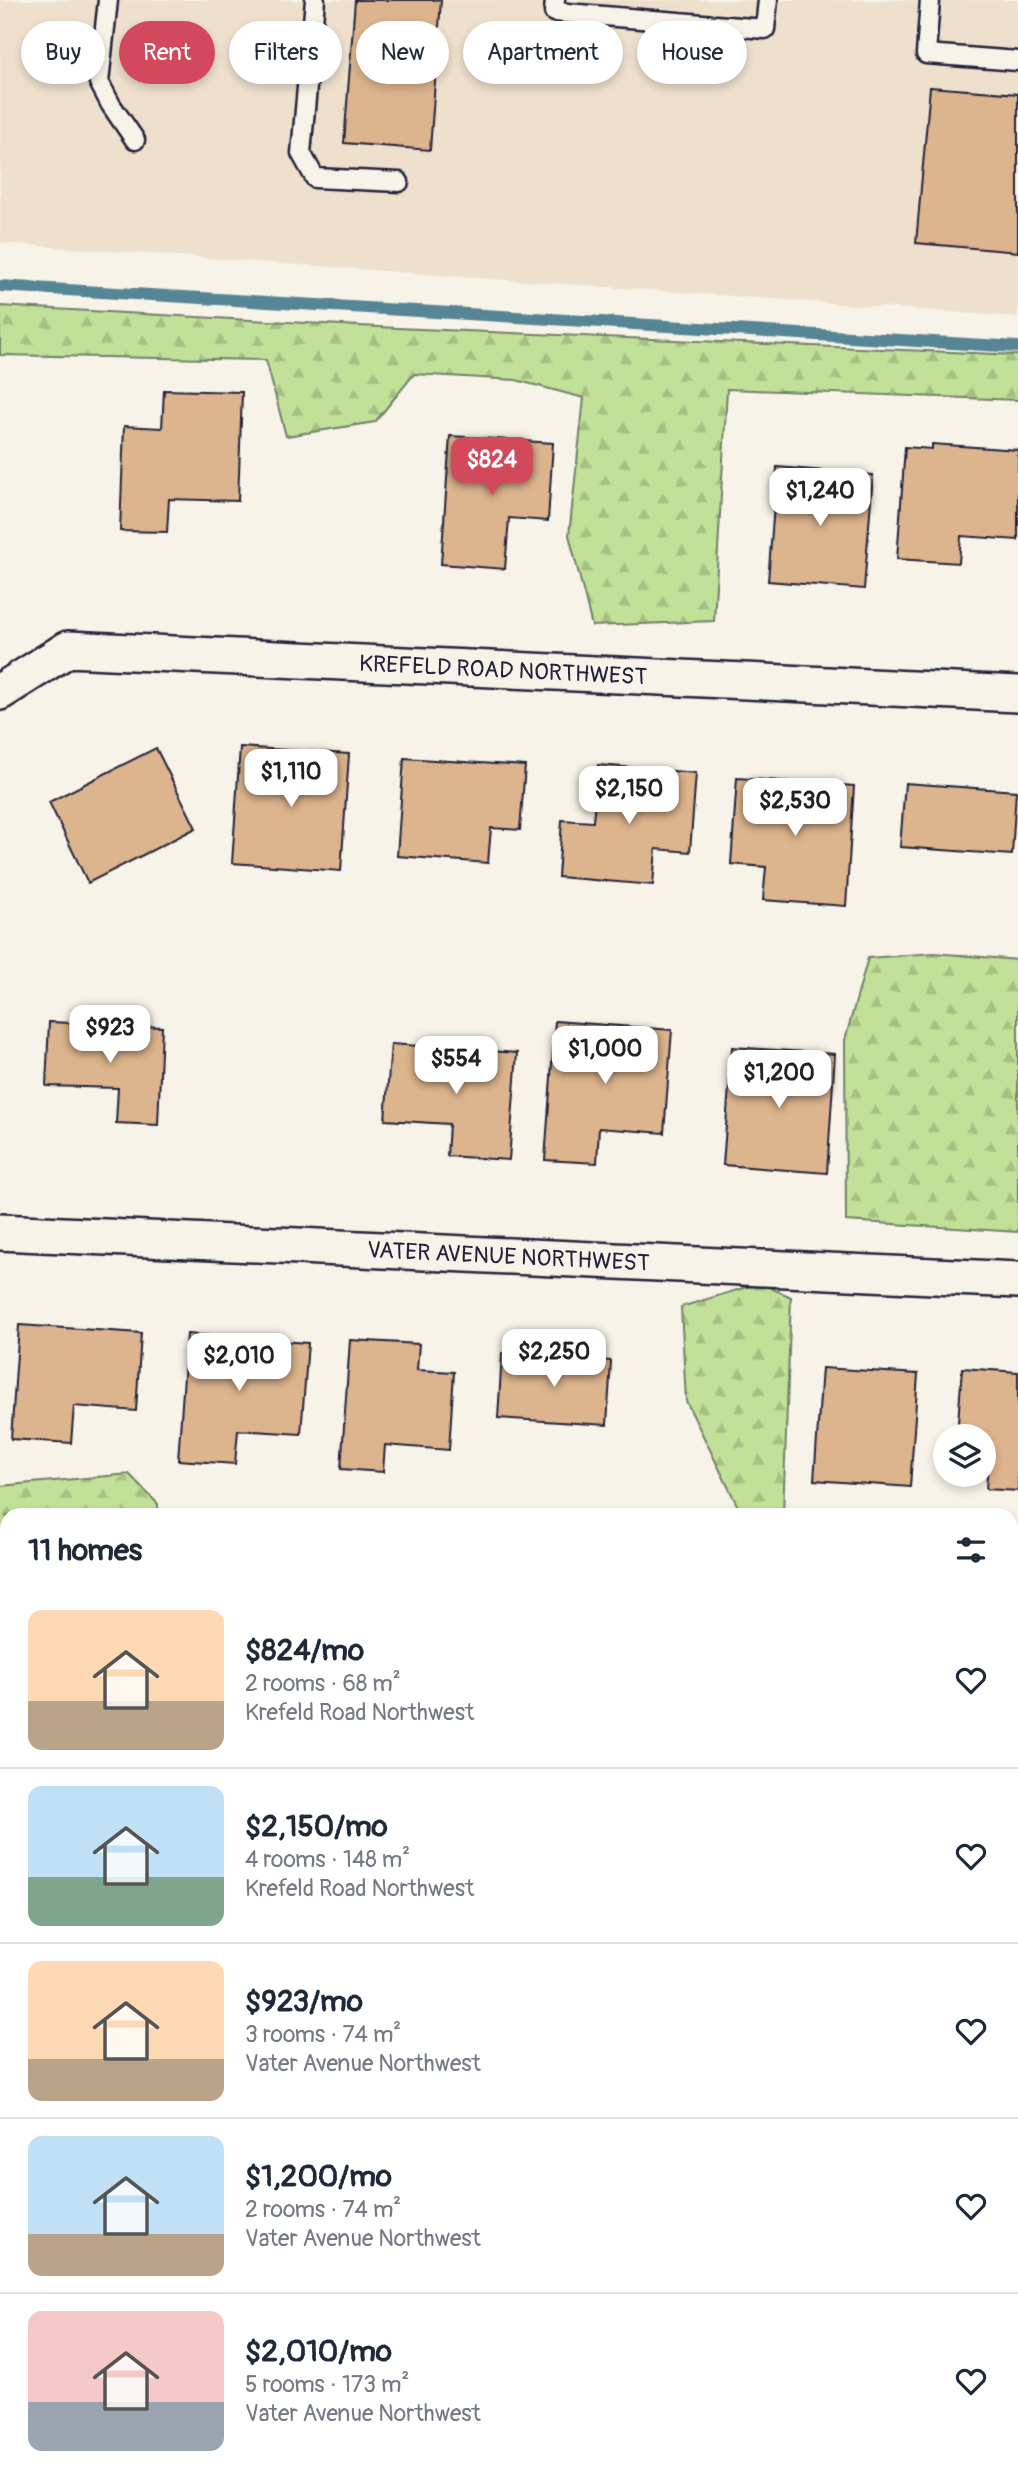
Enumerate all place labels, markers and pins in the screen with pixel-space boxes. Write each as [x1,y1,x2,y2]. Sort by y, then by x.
pin: $824 [451,438,533,497]
pin: $1,240 [763,468,877,528]
pin: $1,110 [234,750,348,809]
pin: $2,150 [572,766,686,826]
pin: $2,530 [738,778,852,838]
pin: $923 [69,1006,151,1065]
pin: $1,000 [548,1026,662,1086]
pin: $554 [415,1036,497,1096]
pin: $1,200 [722,1050,836,1110]
pin: $2,250 [497,1330,611,1389]
pin: $2,010 [182,1334,296,1393]

